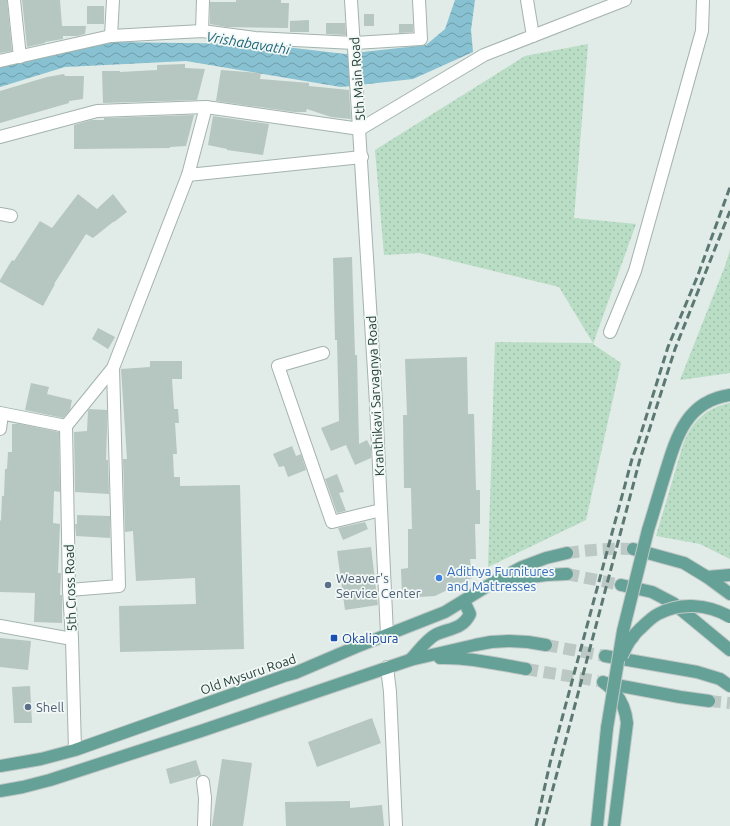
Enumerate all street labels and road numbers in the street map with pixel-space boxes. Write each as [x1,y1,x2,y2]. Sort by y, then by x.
street label: 5th Main Road [347,36,367,122]
street label: Kranthikavi Sarvagnya Road [364,315,386,477]
street label: 5th Cross Road [61,544,79,632]
street label: Old Mysuru Road [198,651,298,697]

